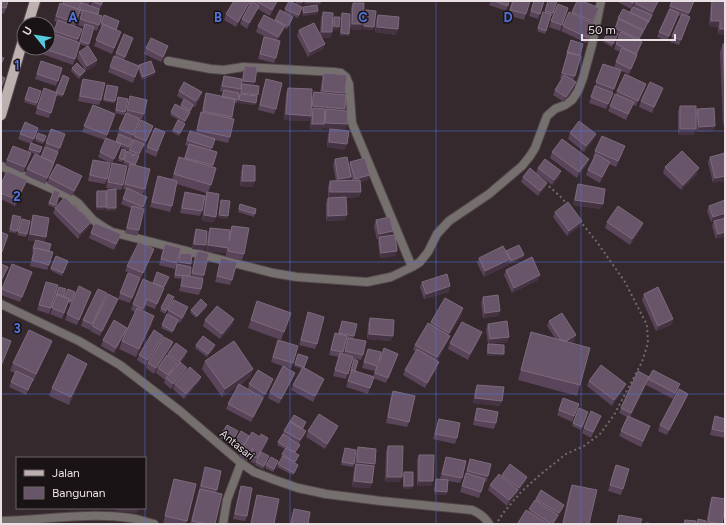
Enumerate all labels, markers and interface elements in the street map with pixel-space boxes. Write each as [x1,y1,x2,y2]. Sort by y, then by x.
text: A [68,10,78,25]
text: B [214,10,222,25]
text: C [358,10,368,25]
text: D [503,10,513,25]
north arrow [16,16,56,56]
scale bar [582,16,675,42]
text: 50 m [588,23,616,37]
text: U [20,24,35,38]
text: 1 [14,58,20,73]
text: 2 [13,189,21,204]
text: 3 [13,321,21,336]
street label: Antasari [217,427,257,463]
legend [16,457,146,509]
text: Jalan [52,466,80,480]
text: Bangunan [52,486,106,500]

